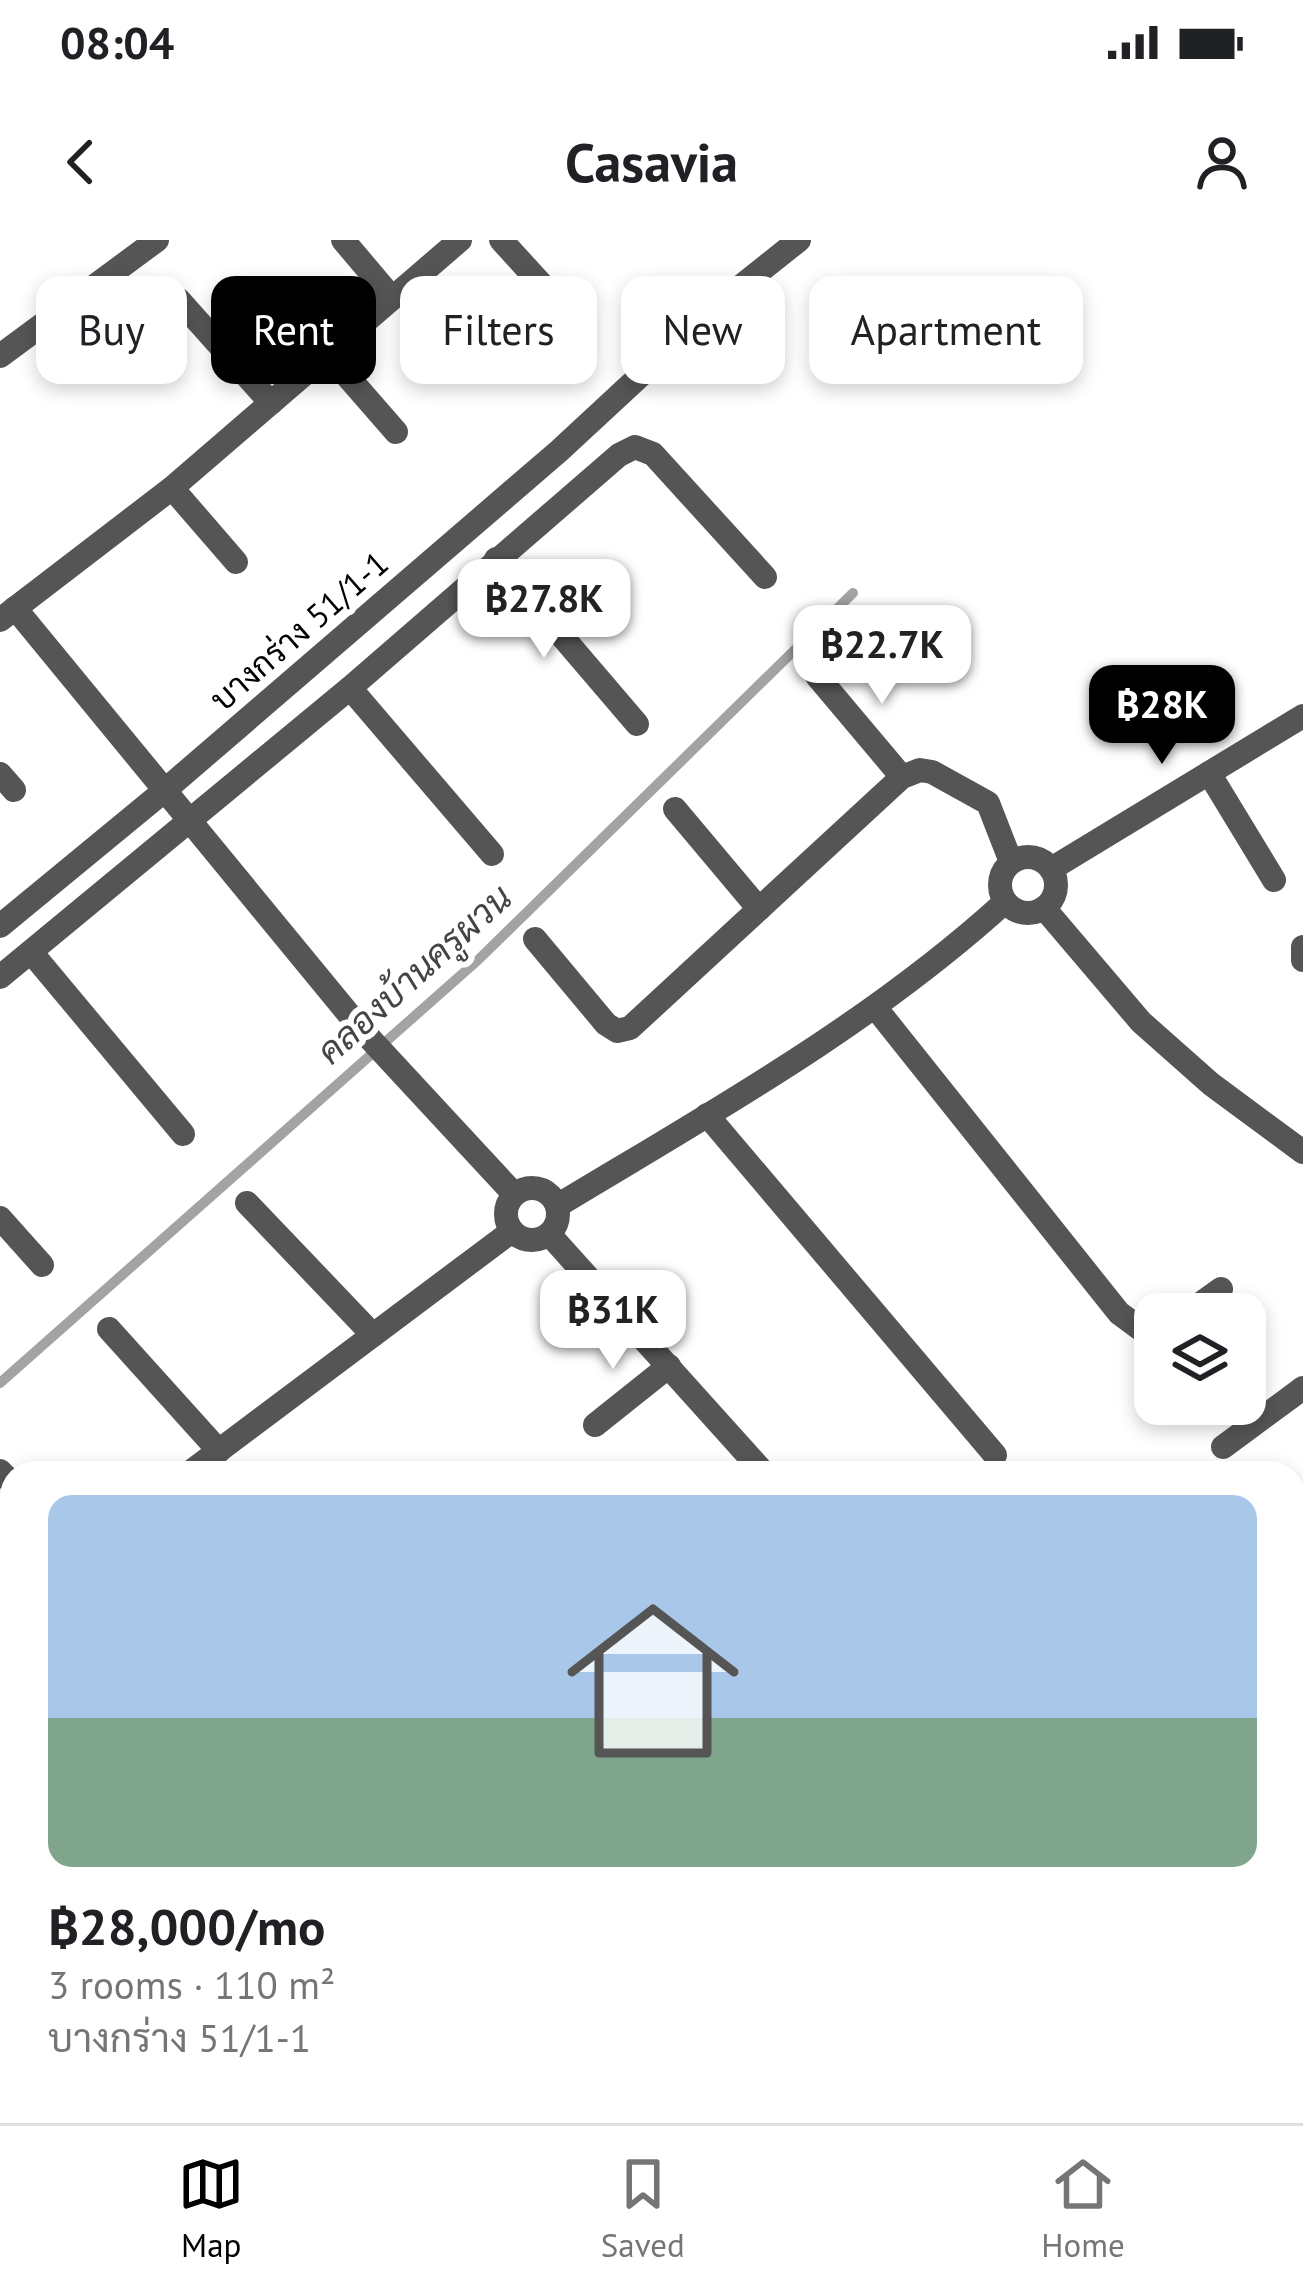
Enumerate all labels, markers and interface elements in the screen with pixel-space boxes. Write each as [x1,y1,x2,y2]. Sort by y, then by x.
text: 08:04 [60,13,174,71]
text: Casavia [565,127,738,197]
icon: back [48,129,114,195]
icon: person [1189,129,1255,195]
chip: Buy [36,276,187,384]
chip: Rent [211,276,376,384]
chip: Filters [400,276,597,384]
chip: New [621,276,785,384]
chip: Apartment [809,276,1083,384]
street label: บางกร่าง 51/1-1 [201,541,397,720]
pin: ฿27.8K [446,559,642,661]
text: ฿27.8K [485,572,604,623]
pin: ฿22.7K [784,605,980,707]
text: ฿22.7K [820,618,944,669]
pin: ฿28K [1091,665,1233,767]
text: ฿28K [1116,678,1208,729]
water label: คลองบ้านครูผวน [306,874,522,1075]
pin: ฿31K [542,1270,684,1372]
text: ฿31K [567,1283,659,1334]
map controls [1134,1293,1266,1425]
button: layers [1134,1293,1266,1425]
icon: home [545,1573,761,1789]
text: ฿28,000/mo [48,1893,325,1959]
text: 3 rooms · 110 m² [48,1959,335,2010]
text: บางกร่าง 51/1-1 [48,2012,311,2063]
tab: Map [178,2151,244,2266]
tab: Saved [601,2151,685,2266]
tab: Home [1041,2151,1125,2266]

